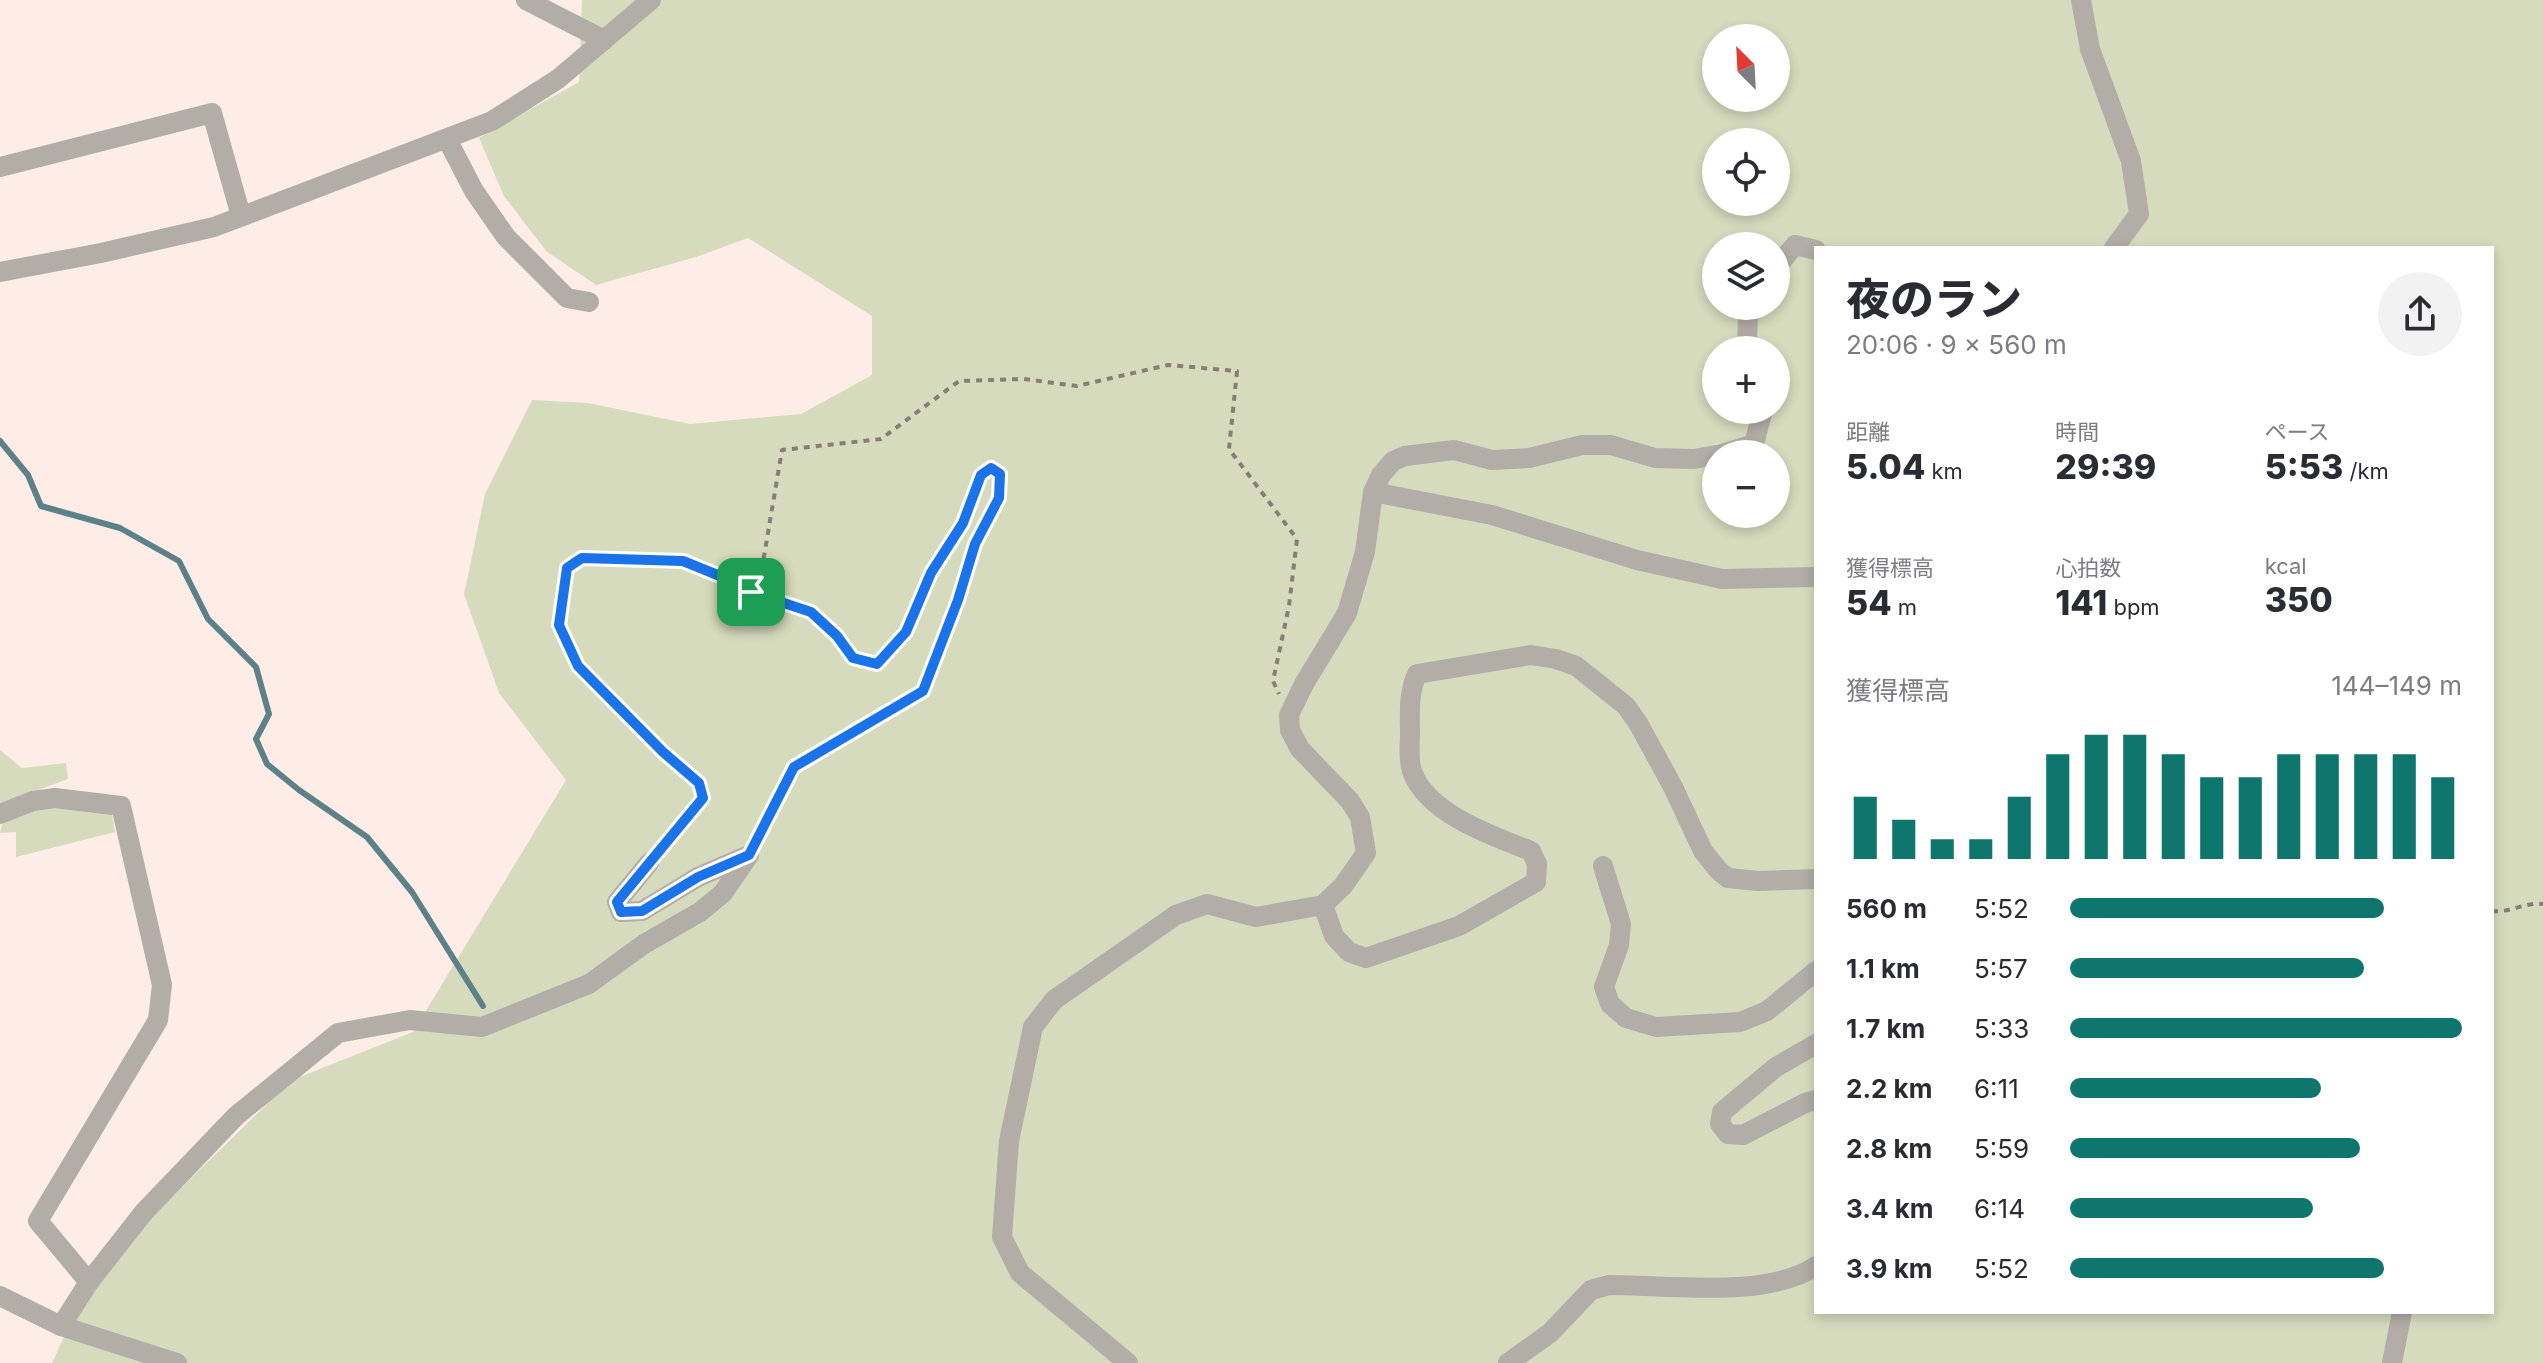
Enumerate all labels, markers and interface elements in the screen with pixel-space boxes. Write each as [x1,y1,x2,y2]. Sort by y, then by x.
north arrow [1702,24,1790,112]
map controls [1702,24,1790,528]
button: locate [1702,128,1790,216]
button: layers [1702,232,1790,320]
text: 夜のラン [1846,272,2022,326]
button: share [2378,272,2462,356]
text: 20:06 · 9 × 560 m [1846,329,2067,360]
button: + [1702,336,1790,424]
text: 距離 [1846,419,1890,445]
text: 時間 [2055,419,2099,445]
text: ペース [2265,419,2330,445]
button: − [1702,440,1790,528]
text: 5.04 [1846,446,1925,487]
text: 29:39 [2055,446,2156,487]
text: 5:53 [2265,446,2343,487]
text: km [1925,458,1963,484]
text: /km [2343,458,2389,484]
text: kcal [2265,553,2307,579]
text: 獲得標高 [1846,555,1934,581]
text: 心拍数 [2055,555,2121,581]
pin [717,558,785,626]
icon: arrive [729,570,773,614]
text: 350 [2265,579,2333,620]
text: 54 [1846,582,1892,623]
text: 141 [2055,582,2107,623]
text: m [1892,594,1917,620]
text: bpm [2107,594,2160,620]
text: 144–149 m [2331,670,2462,701]
text: 獲得標高 [1846,675,1950,706]
text: 560 m [1846,893,1927,924]
text: 5:52 [1974,893,2029,924]
text: 1.1 km [1846,953,1920,984]
text: 5:57 [1974,953,2028,984]
text: 1.7 km [1846,1013,1925,1044]
text: 5:33 [1974,1013,2029,1044]
text: 2.2 km [1846,1073,1932,1104]
text: 6:11 [1974,1073,2019,1104]
text: 2.8 km [1846,1133,1932,1164]
text: 5:59 [1974,1133,2029,1164]
text: 3.4 km [1846,1193,1933,1224]
text: 6:14 [1974,1193,2025,1224]
text: 3.9 km [1846,1253,1932,1284]
text: 5:52 [1974,1253,2029,1284]

